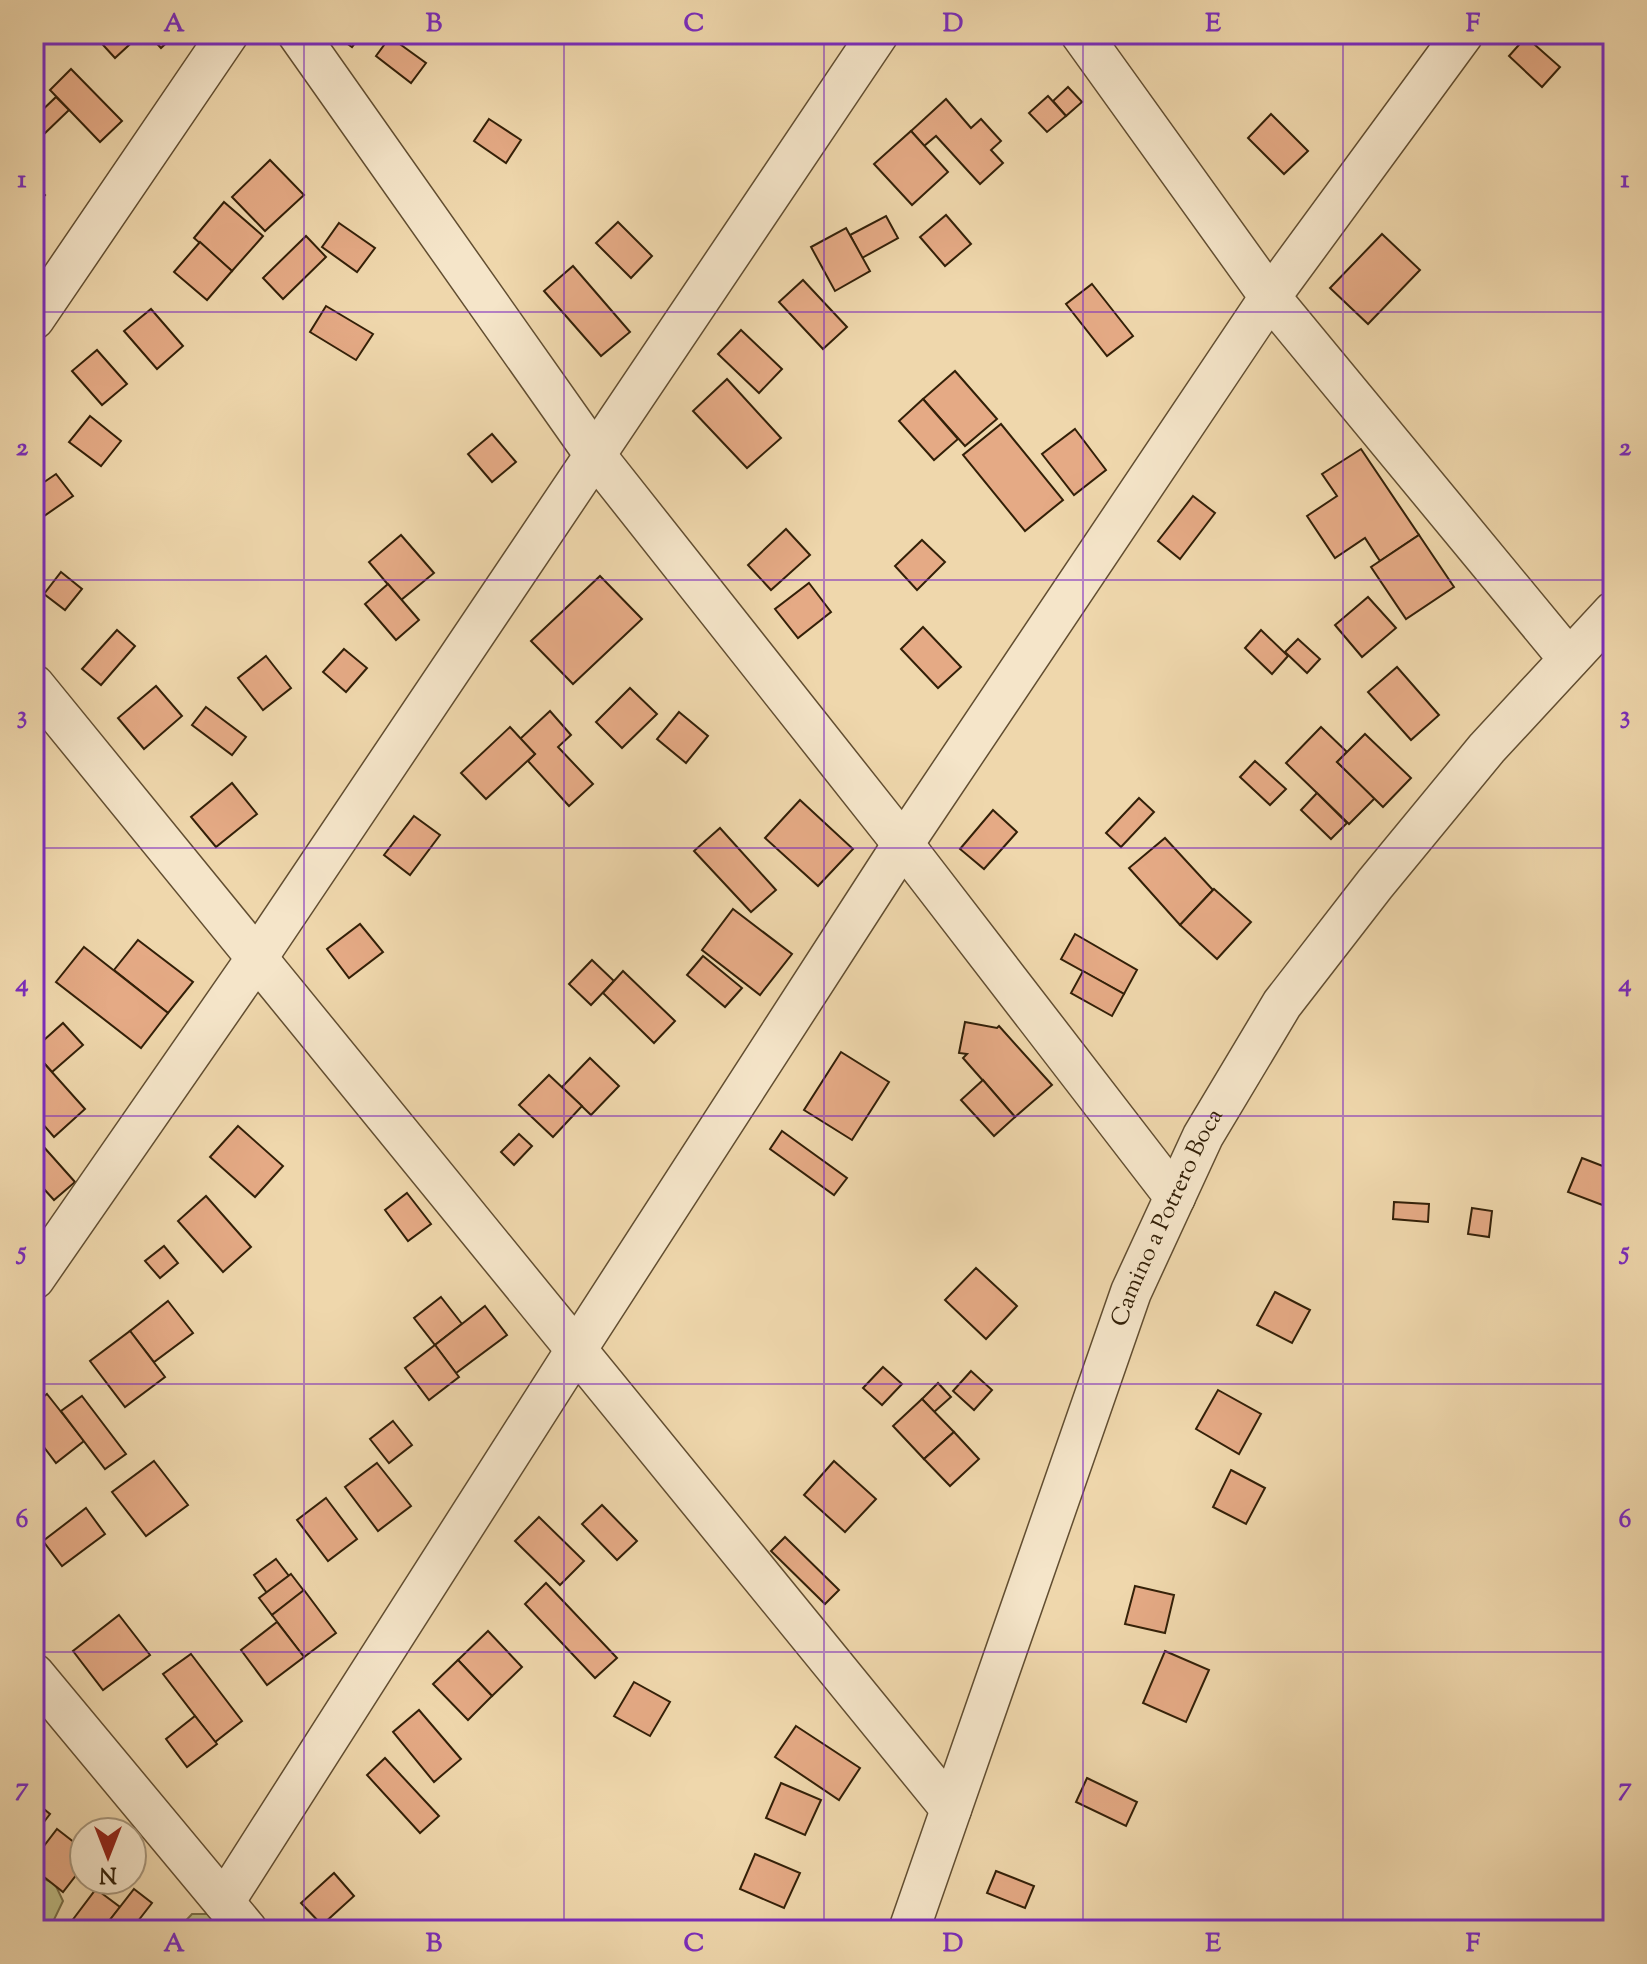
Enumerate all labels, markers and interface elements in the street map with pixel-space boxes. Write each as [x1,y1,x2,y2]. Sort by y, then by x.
text: A [163,6,185,43]
text: B [426,6,443,43]
text: C [684,6,704,43]
text: D [943,6,963,43]
text: E [1205,6,1221,43]
text: F [1466,6,1481,43]
text: 1 [18,162,27,199]
text: 1 [1621,162,1630,199]
text: 2 [16,430,29,467]
text: 2 [1619,430,1632,467]
text: 3 [17,698,27,735]
text: 3 [1620,698,1630,735]
text: 4 [14,966,29,1003]
text: 4 [1617,966,1632,1003]
street label: Camino a Potrero Boca [1103,1102,1232,1331]
text: 5 [16,1234,27,1271]
text: 5 [1619,1234,1630,1271]
text: 6 [16,1502,29,1539]
text: 6 [1619,1502,1632,1539]
text: 7 [15,1770,29,1807]
text: 7 [1618,1770,1632,1807]
north arrow [68,1816,148,1896]
text: N [99,1857,117,1889]
text: A [163,1926,185,1963]
text: B [426,1926,443,1963]
text: C [684,1926,704,1963]
text: D [943,1926,963,1963]
text: E [1205,1926,1221,1963]
text: F [1466,1926,1481,1963]

